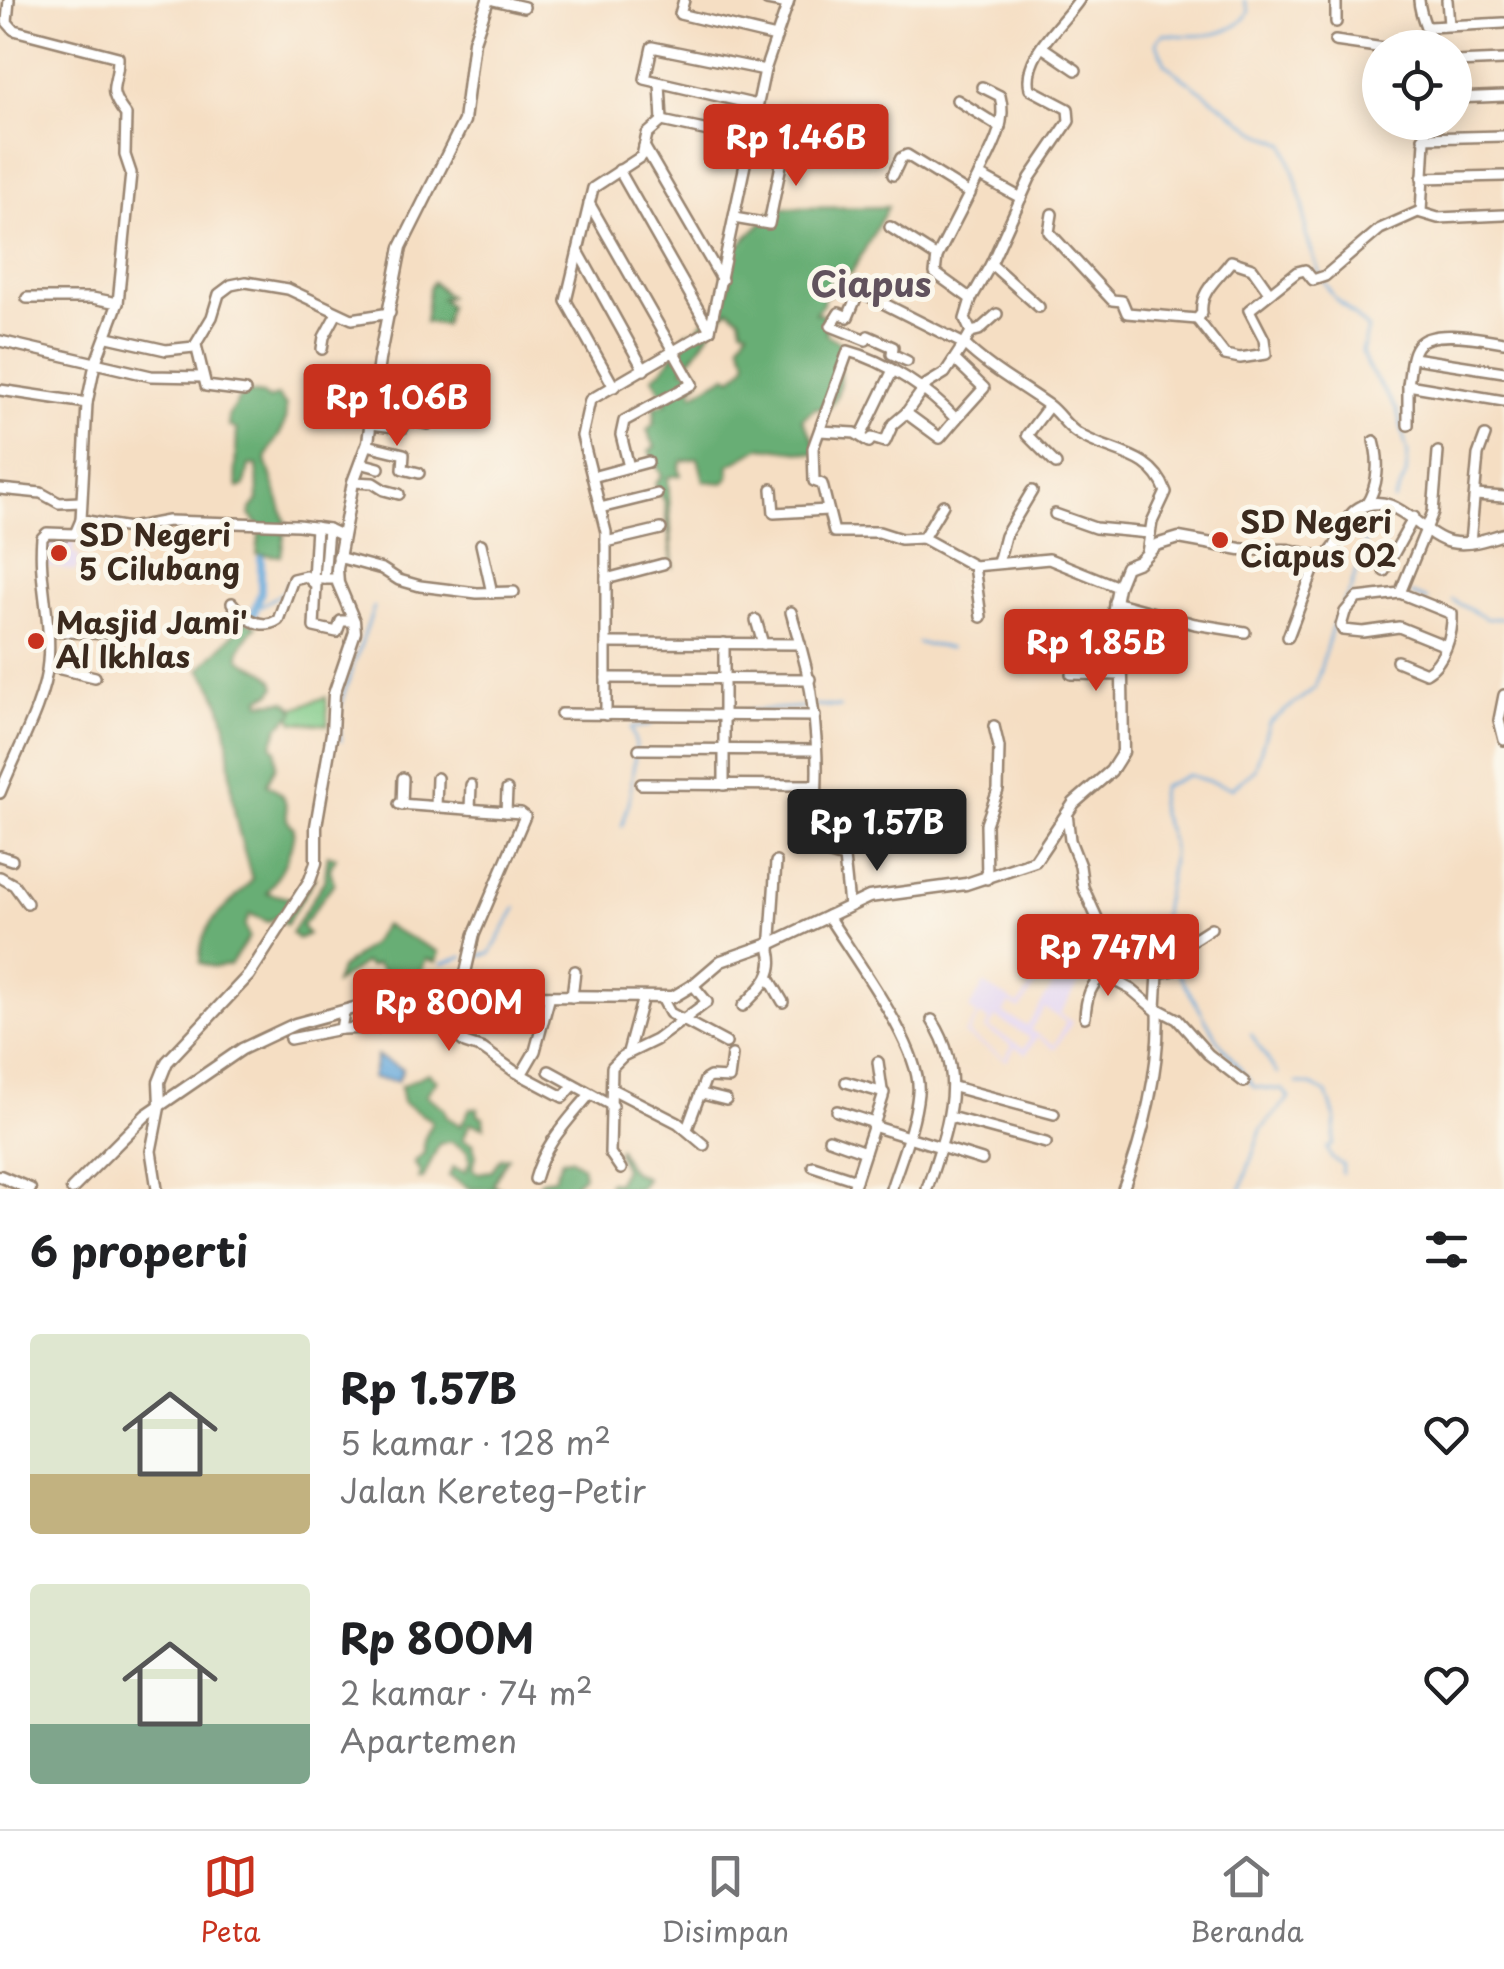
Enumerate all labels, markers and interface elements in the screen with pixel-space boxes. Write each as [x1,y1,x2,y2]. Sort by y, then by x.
map controls [1362,30,1472,140]
button: locate [1362,30,1472,140]
pin: Rp 1.46B [693,104,899,189]
text: Rp 1.46B [726,112,866,160]
district label: Ciapus [810,256,932,309]
pin: Rp 1.06B [294,364,500,449]
text: Rp 1.06B [326,372,468,420]
place label: SD Negeri Ciapus 02 [1240,498,1397,577]
place label: SD Negeri 5 Cilubang [79,511,240,590]
marker: SD Negeri Ciapus 02 [1209,529,1231,551]
marker: SD Negeri 5 Cilubang [48,542,70,564]
place label: Masjid Jami' Al Ikhlas [56,599,248,678]
pin: Rp 1.85B [993,609,1199,694]
text: Rp 1.85B [1026,617,1166,665]
marker: Masjid Jami' Al Ikhlas [25,630,47,652]
pin: Rp 1.57B [774,789,980,874]
text: Rp 1.57B [809,797,945,845]
pin: Rp 747M [1016,914,1200,999]
text: Rp 747M [1039,922,1177,970]
pin: Rp 800M [357,969,541,1054]
text: Rp 800M [375,977,523,1025]
text: 6 properti [30,1218,248,1281]
icon: filters [1419,1222,1474,1277]
text: Rp 1.57B [340,1355,517,1418]
icon: home [110,1374,230,1494]
icon: heart [1419,1407,1474,1462]
text: 5 kamar · 128 m² [340,1418,611,1466]
text: Jalan Kereteg–Petir [340,1466,646,1514]
text: Rp 800M [340,1605,534,1668]
icon: home [110,1624,230,1744]
icon: heart [1419,1657,1474,1712]
text: 2 kamar · 74 m² [340,1668,593,1716]
text: Apartemen [340,1716,517,1764]
tab: Peta [200,1849,261,1952]
tab: Disimpan [661,1849,789,1952]
tab: Beranda [1190,1849,1304,1952]

